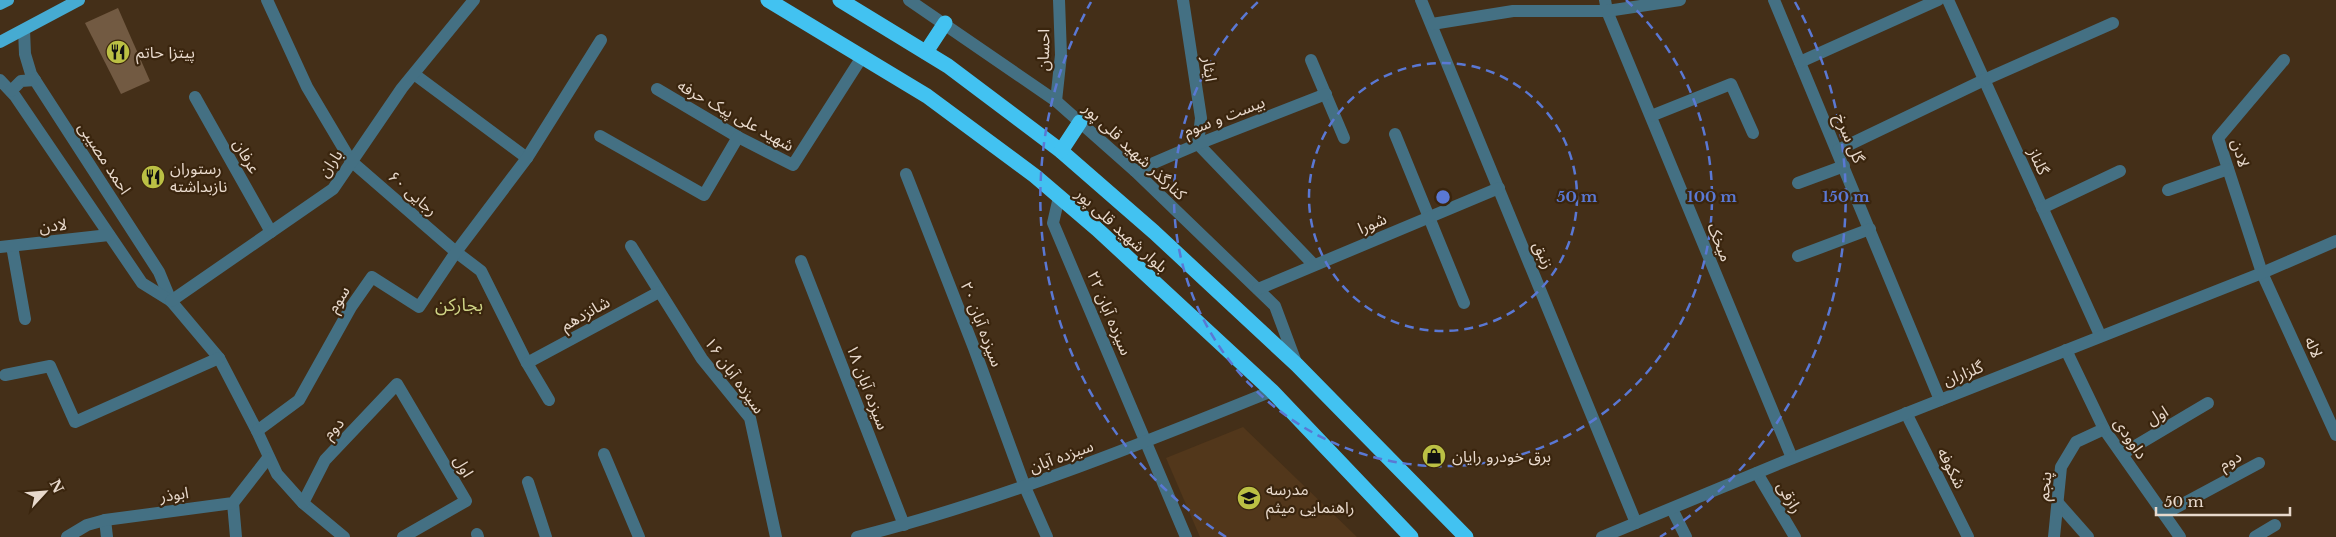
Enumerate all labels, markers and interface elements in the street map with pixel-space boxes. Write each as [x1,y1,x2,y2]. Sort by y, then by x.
street label: احسان [1033,29,1053,71]
restaurant icon: پیتزا حاتم [105,39,131,65]
place label: پیتزا حاتم [136,42,195,65]
street label: ایثار [1198,54,1222,83]
street label: شهید علی پیک حرفه [674,75,798,156]
street label: بیست و سوم [1180,91,1269,143]
street label: کنارگذر شهید قلی پور [1078,97,1191,205]
street label: گل سرخ [1828,110,1870,167]
street label: احمد مصیبی [74,118,136,198]
street label: عرفان [229,135,265,177]
street label: لادن [2228,137,2254,169]
street label: گلناز [2024,143,2054,178]
street label: باران [313,145,347,181]
place label: رستوران نازبداشته [170,158,227,196]
restaurant icon: رستوران نازبداشته [140,164,166,190]
street label: رجایی ۶۰ [384,166,442,220]
street label: بلوار شهید قلی پور [1070,183,1172,277]
text: 50 m [1557,187,1598,206]
text: 100 m [1687,187,1737,206]
text: 150 m [1822,187,1870,206]
centre of rings [1434,188,1452,206]
street label: شورا [1355,208,1389,238]
street label: لادن [38,214,68,236]
street label: میخک [1703,220,1737,264]
street label: زنبق [1529,238,1559,272]
street label: سیزده آبان ۲۲ [1083,268,1137,358]
street label: سیزده آبان ۲۰ [957,279,1007,369]
street label: سوم [322,282,356,318]
street label: شانزدهم [557,291,615,337]
district label: بجارکن [435,294,483,316]
street label: سیزده آبان ۱۶ [701,333,769,417]
street label: لاله [2301,333,2327,361]
street label: سیزده آبان ۱۸ [843,342,893,432]
street label: گلزاران [1940,356,1986,390]
street label: اول [2142,401,2172,430]
street label: دوم [318,413,350,445]
street label: داوودی [2110,414,2152,462]
street label: سیزده آبان [1026,435,1096,477]
shop icon: برق خودرو رایان [1421,443,1447,469]
street label: شکوفه [1933,444,1971,492]
place label: برق خودرو رایان [1452,446,1551,466]
street label: دوم [2215,446,2246,477]
street label: اول [449,451,478,481]
north arrow [20,467,70,517]
street label: پنجم [2033,470,2058,502]
text: N [46,476,68,496]
street label: رازقی [1773,477,1807,517]
place label: مدرسه راهنمایی میثم [1266,479,1354,520]
street label: ابوذر [157,482,190,506]
scale bar [2156,484,2290,516]
school or university icon: مدرسه راهنمایی میثم [1236,485,1262,511]
text: 50 m [2164,492,2204,511]

